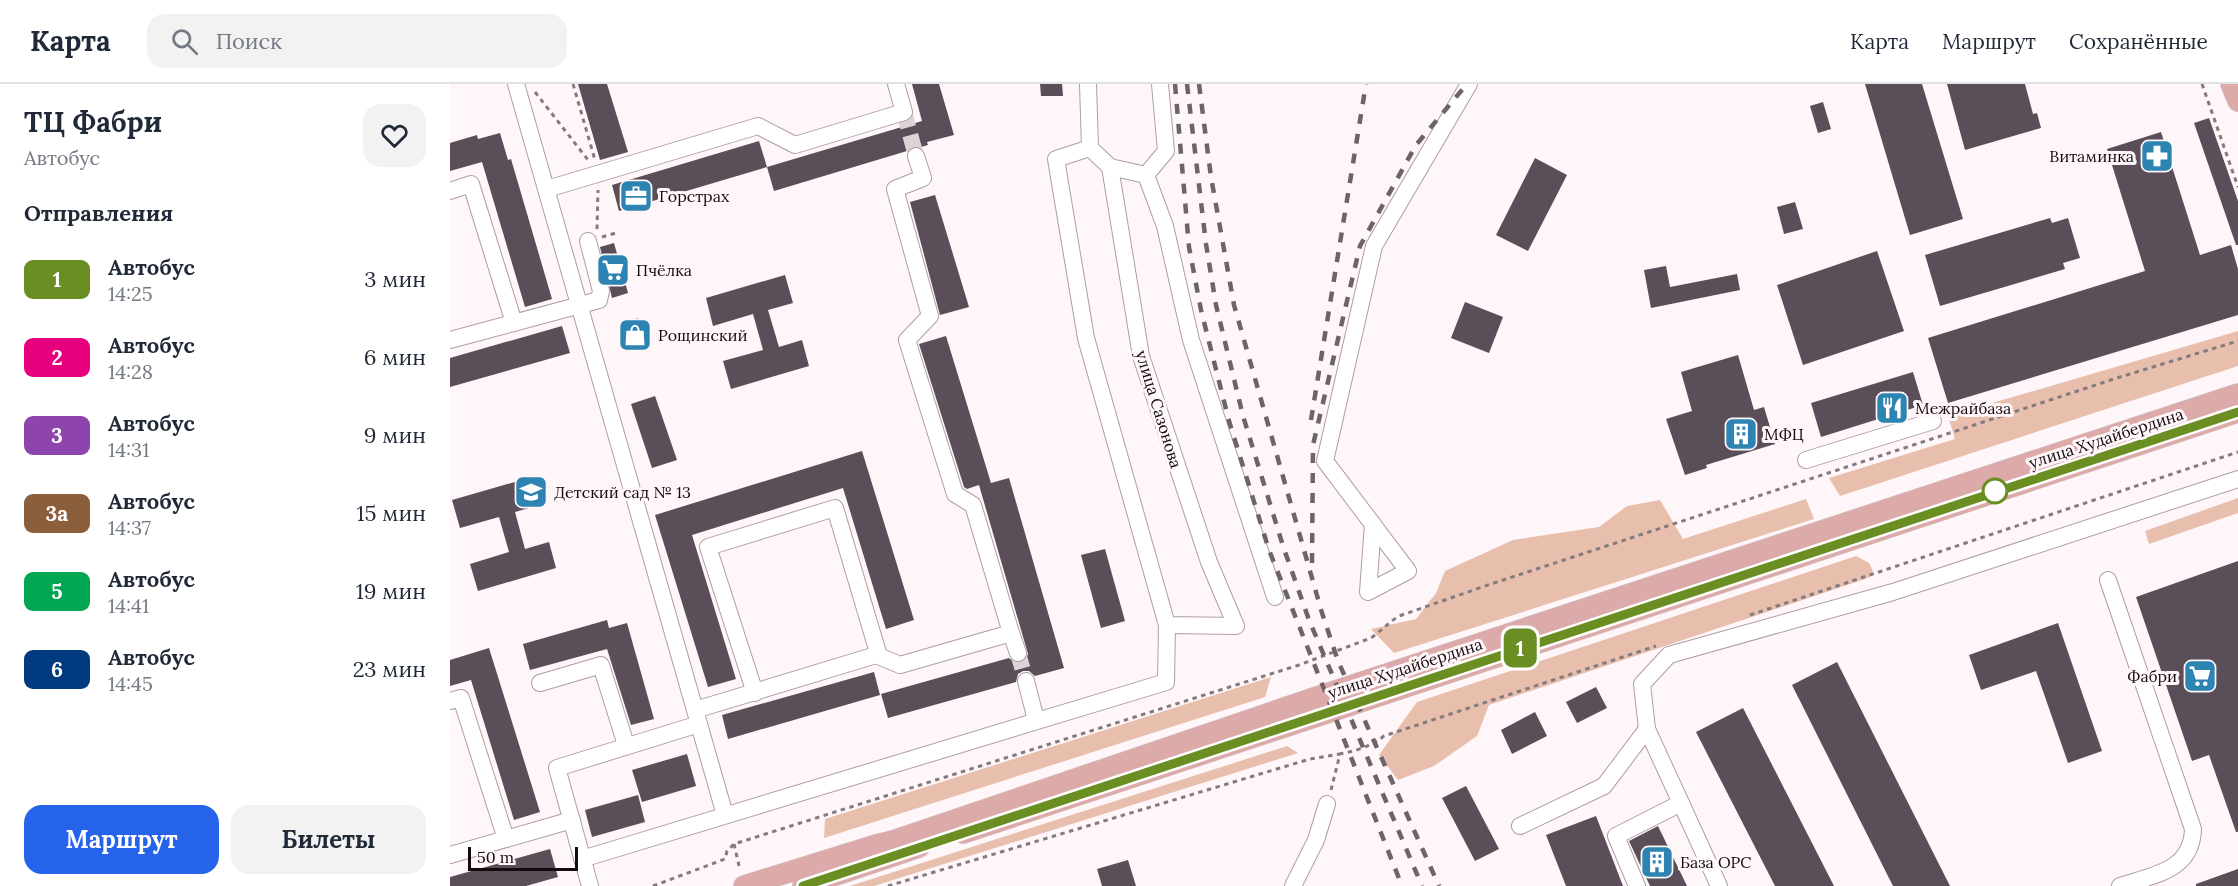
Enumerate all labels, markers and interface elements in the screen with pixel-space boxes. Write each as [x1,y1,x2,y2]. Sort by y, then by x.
search box [147,14,567,68]
text: Карта [30,23,111,59]
icon: search [168,25,201,58]
text: Поиск [216,27,282,55]
text: Карта [1850,28,1909,55]
text: Маршрут [1942,28,2036,55]
text: Сохранённые [2069,28,2208,55]
text: ТЦ Фабри [24,104,162,140]
button: heart [363,104,426,167]
pharmacy icon: Витаминка [2139,138,2175,174]
text: Автобус [24,145,100,170]
place label: Витаминка [2049,146,2134,166]
office icon: Горстрах [618,178,654,214]
place label: Горстрах [659,186,730,206]
text: Отправления [24,199,173,227]
supermarket icon: Пчёлка [595,252,631,288]
text: Автобус [108,253,195,281]
place label: Пчёлка [636,260,692,280]
text: 3 мин [364,265,426,293]
text: 1 [53,266,61,293]
text: 14:25 [108,281,153,306]
shop icon: Рощинский [617,317,653,353]
place label: Рощинский [658,325,748,345]
text: Автобус [108,331,195,359]
text: 6 мин [364,343,426,371]
text: 2 [51,344,63,371]
street label: улица Сазонова [1132,348,1186,470]
text: 14:28 [108,359,153,384]
restaurant icon: Межрайбаза [1874,390,1910,426]
place label: Межрайбаза [1915,398,2011,418]
street label: улица Худайбердина [2026,404,2186,472]
text: Автобус [108,409,195,437]
building icon: МФЦ [1723,416,1759,452]
text: 9 мин [364,421,426,449]
text: 3 [51,422,63,449]
place label: МФЦ [1764,424,1804,444]
text: 14:31 [108,437,150,462]
school or university icon: Детский сад № 13 [513,474,549,510]
unlabelled marker [1982,478,2008,504]
place label: Детский сад № 13 [554,482,691,502]
text: Автобус [108,487,195,515]
text: 15 мин [357,499,426,527]
text: 3а [46,500,68,527]
text: 14:37 [108,515,151,540]
text: Автобус [108,565,195,593]
text: 19 мин [356,577,426,605]
text: 5 [51,578,63,605]
text: 14:41 [108,593,149,618]
line badge: 1 [1500,628,1540,668]
street label: улица Худайбердина [1325,634,1485,702]
text: 1 [1516,635,1524,662]
text: Автобус [108,643,195,671]
text: 23 мин [353,655,426,683]
text: 6 [51,656,63,683]
supermarket icon: Фабри [2182,658,2218,694]
place label: Фабри [2127,666,2177,686]
text: 14:45 [108,671,153,696]
button: Маршрут [24,805,219,874]
button: Билеты [231,805,426,874]
scale bar [468,844,578,872]
building icon: База ОРС [1639,844,1675,880]
text: 50 m [477,847,514,867]
place label: База ОРС [1680,852,1751,872]

